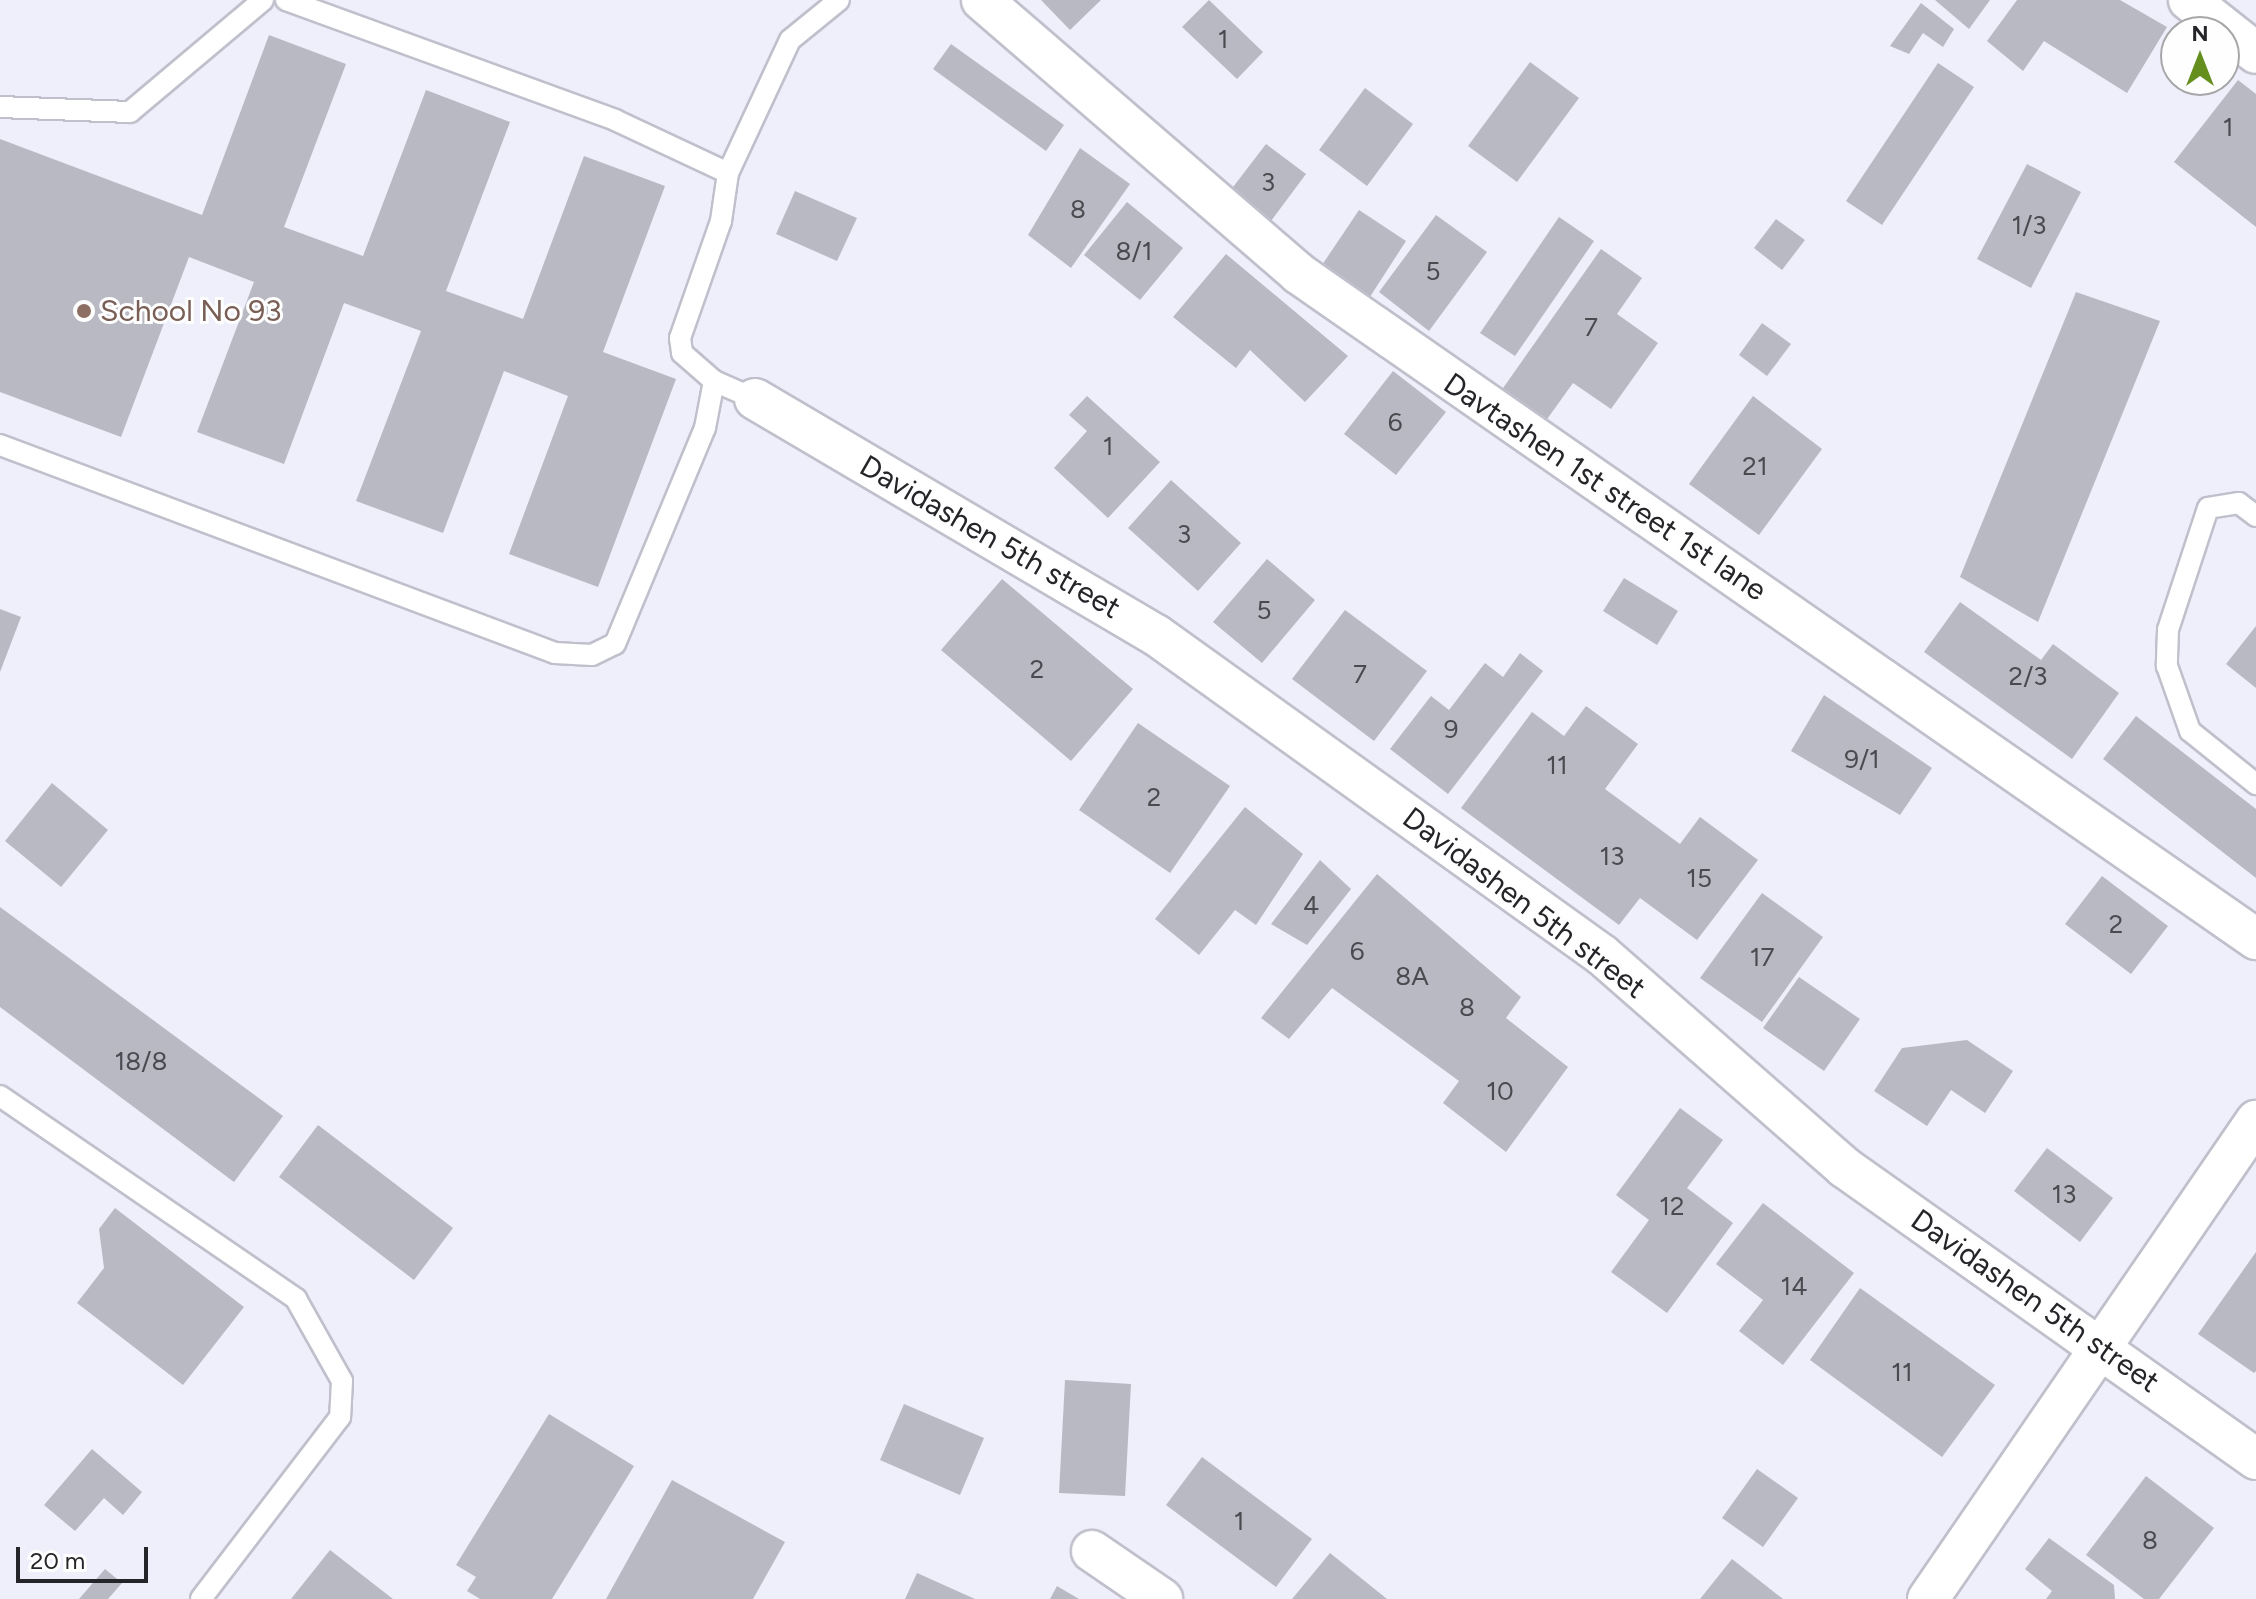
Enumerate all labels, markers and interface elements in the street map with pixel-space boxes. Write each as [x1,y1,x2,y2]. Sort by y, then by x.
north arrow [2160,16,2240,96]
text: N [2191,20,2209,47]
house number: 1 [1218,24,1228,56]
house number: 1 [2223,112,2233,144]
house number: 3 [1261,167,1275,199]
house number: 8 [1070,194,1086,226]
house number: 1/3 [2012,210,2046,242]
house number: 8/1 [1116,236,1152,268]
house number: 5 [1426,256,1440,288]
place label: School No 93 [100,293,282,329]
marker: School No 93 [75,302,93,320]
house number: 7 [1584,312,1598,344]
street label: Davtashen 1st street 1st lane [1437,365,1773,609]
house number: 6 [1388,407,1402,439]
house number: 1 [1103,431,1113,463]
street label: Davidashen 5th street [853,448,1127,626]
house number: 21 [1742,451,1768,483]
house number: 3 [1177,519,1191,551]
house number: 5 [1257,595,1271,627]
house number: 2 [1030,654,1044,686]
house number: 7 [1353,659,1367,691]
house number: 2/3 [2009,661,2047,693]
house number: 9 [1444,714,1458,746]
house number: 9/1 [1844,744,1880,776]
house number: 11 [1546,750,1568,782]
house number: 2 [1147,782,1161,814]
street label: Davidashen 5th street [1395,800,1653,1006]
house number: 13 [1600,841,1624,873]
house number: 15 [1686,863,1712,895]
house number: 4 [1303,890,1319,922]
house number: 2 [2109,909,2123,941]
house number: 6 [1350,936,1364,968]
house number: 17 [1750,942,1774,974]
house number: 8A [1395,961,1429,993]
house number: 8 [1459,992,1475,1024]
house number: 18/8 [115,1046,167,1078]
house number: 10 [1486,1076,1514,1108]
house number: 13 [2052,1179,2076,1211]
house number: 12 [1659,1191,1685,1223]
street label: Davidashen 5th street [1904,1202,2166,1400]
house number: 14 [1781,1271,1807,1303]
house number: 11 [1891,1357,1913,1389]
house number: 1 [1234,1506,1244,1538]
house number: 8 [2142,1525,2158,1557]
scale bar [20,1531,152,1581]
text: 20 m [30,1546,85,1575]

